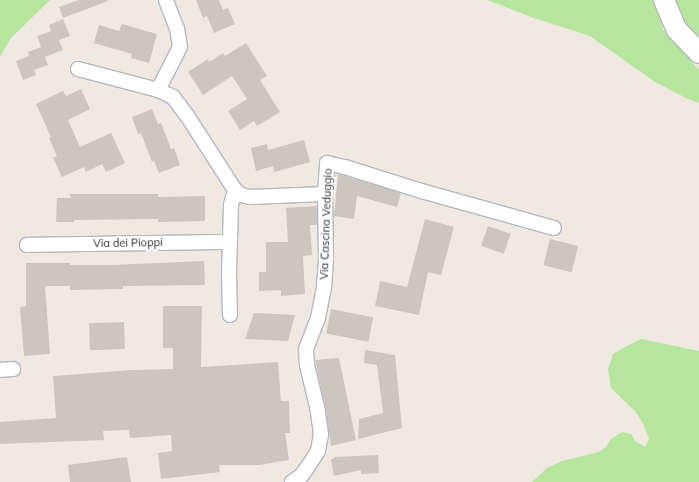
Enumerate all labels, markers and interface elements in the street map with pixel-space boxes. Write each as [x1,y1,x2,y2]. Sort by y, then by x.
street label: Via Cascina Veduggio [317,168,335,280]
street label: Via dei Pioppi [93,236,163,250]

